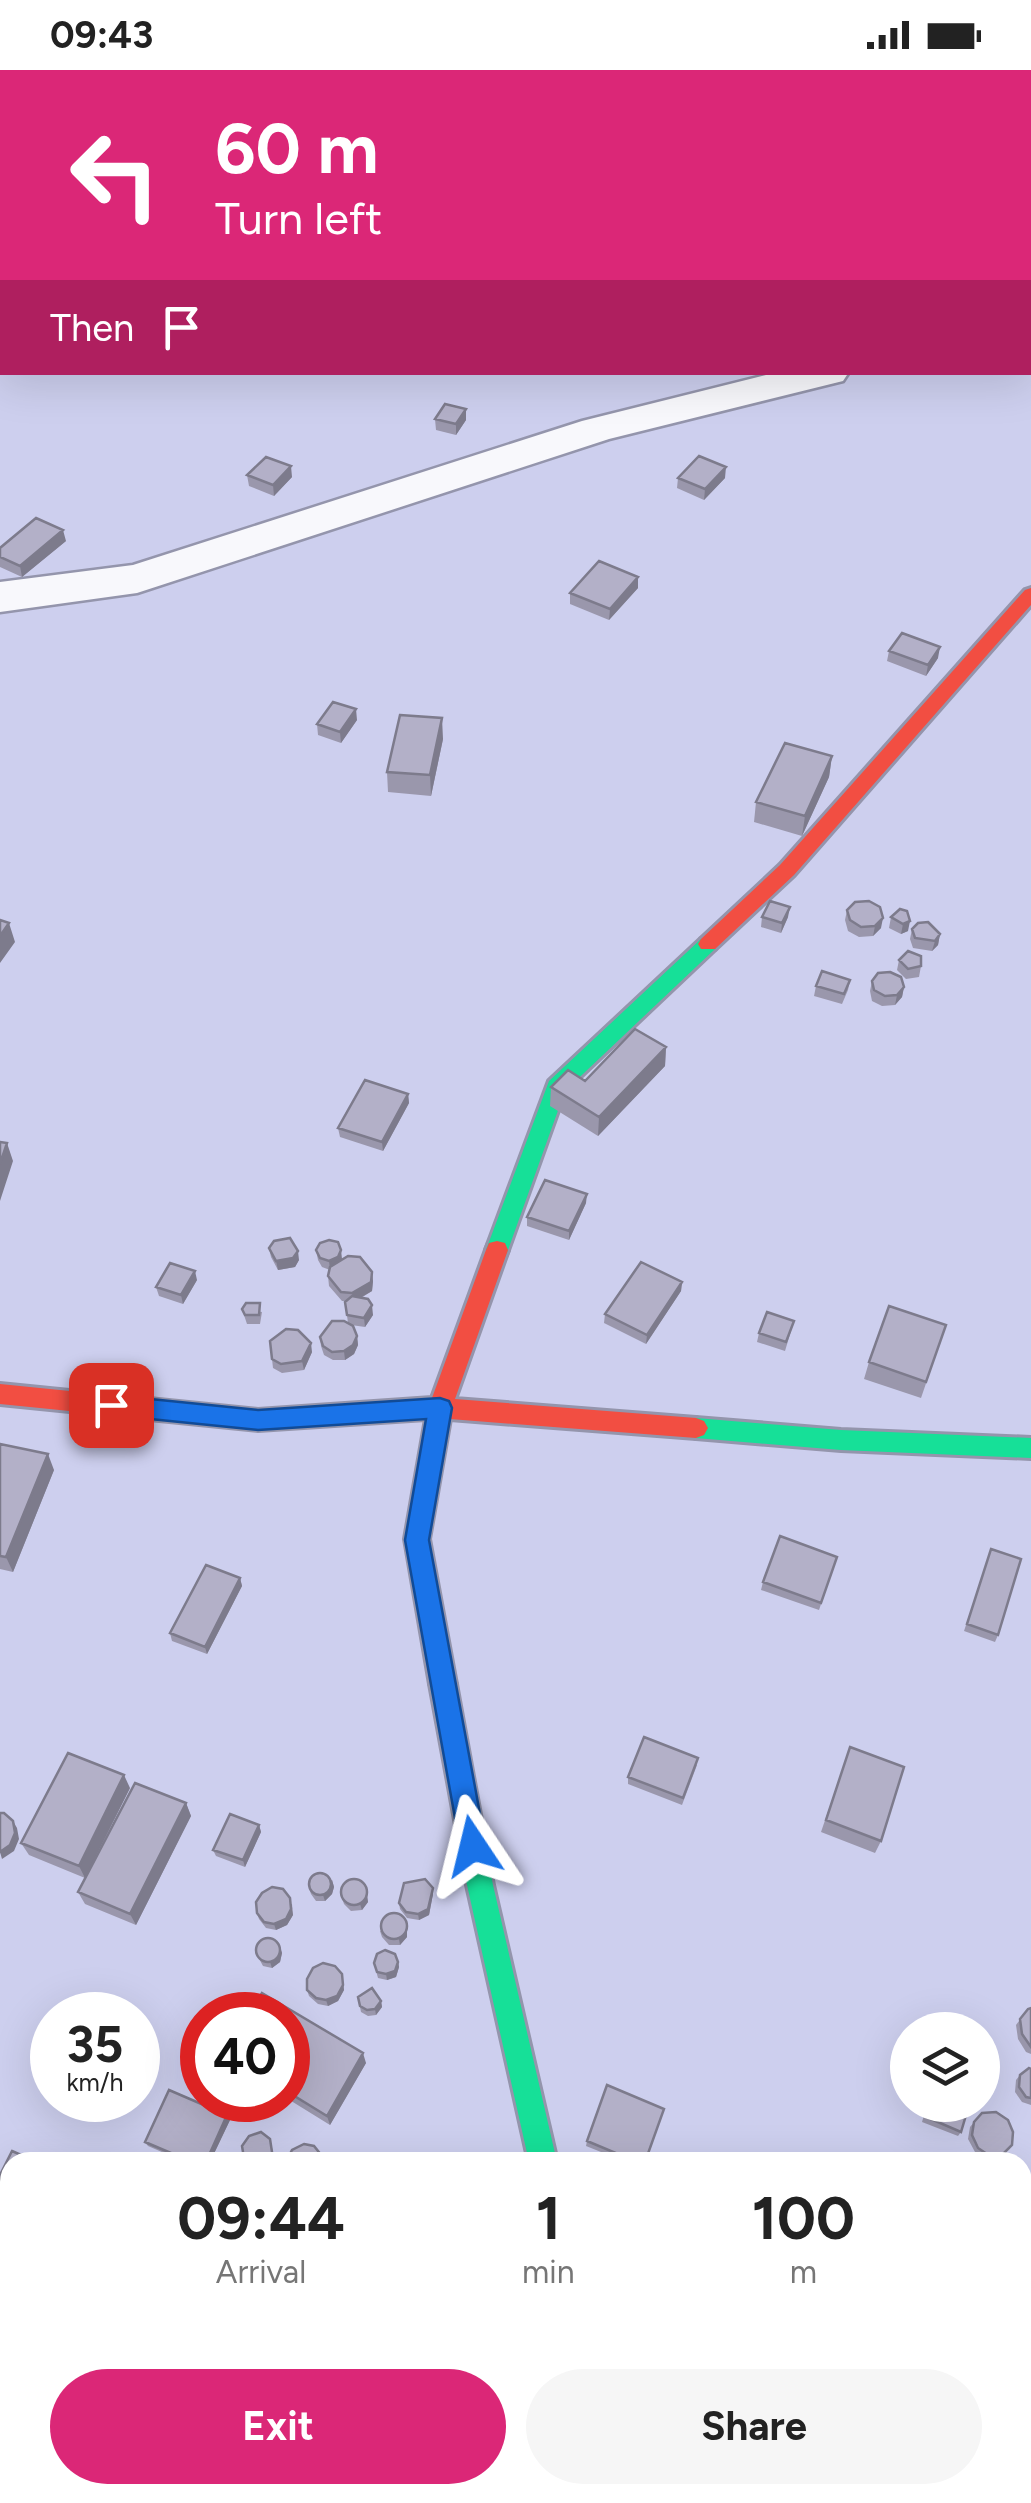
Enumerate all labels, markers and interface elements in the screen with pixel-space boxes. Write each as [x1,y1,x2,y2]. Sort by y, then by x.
text: 09:43 [50,12,153,58]
text: 60 m [215,106,379,191]
icon: left [50,110,180,240]
text: Turn left [215,191,382,245]
icon: arrive [154,300,209,355]
text: Then [50,305,134,351]
pin [69,1363,154,1448]
icon: arrive [84,1378,139,1433]
position arrow [421,1794,525,1898]
speed limit sign: 40 [180,1992,310,2122]
map controls [890,2012,1000,2122]
button: layers [890,2012,1000,2122]
text: 35 [67,2014,123,2075]
text: km/h [66,2067,124,2097]
text: 09:44 [177,2182,345,2254]
text: 1 [536,2182,561,2254]
text: 100 [752,2182,855,2254]
text: Arrival [216,2253,306,2291]
text: min [522,2253,575,2291]
text: m [790,2253,817,2291]
button: Exit [50,2369,506,2484]
button: Share [526,2369,982,2484]

